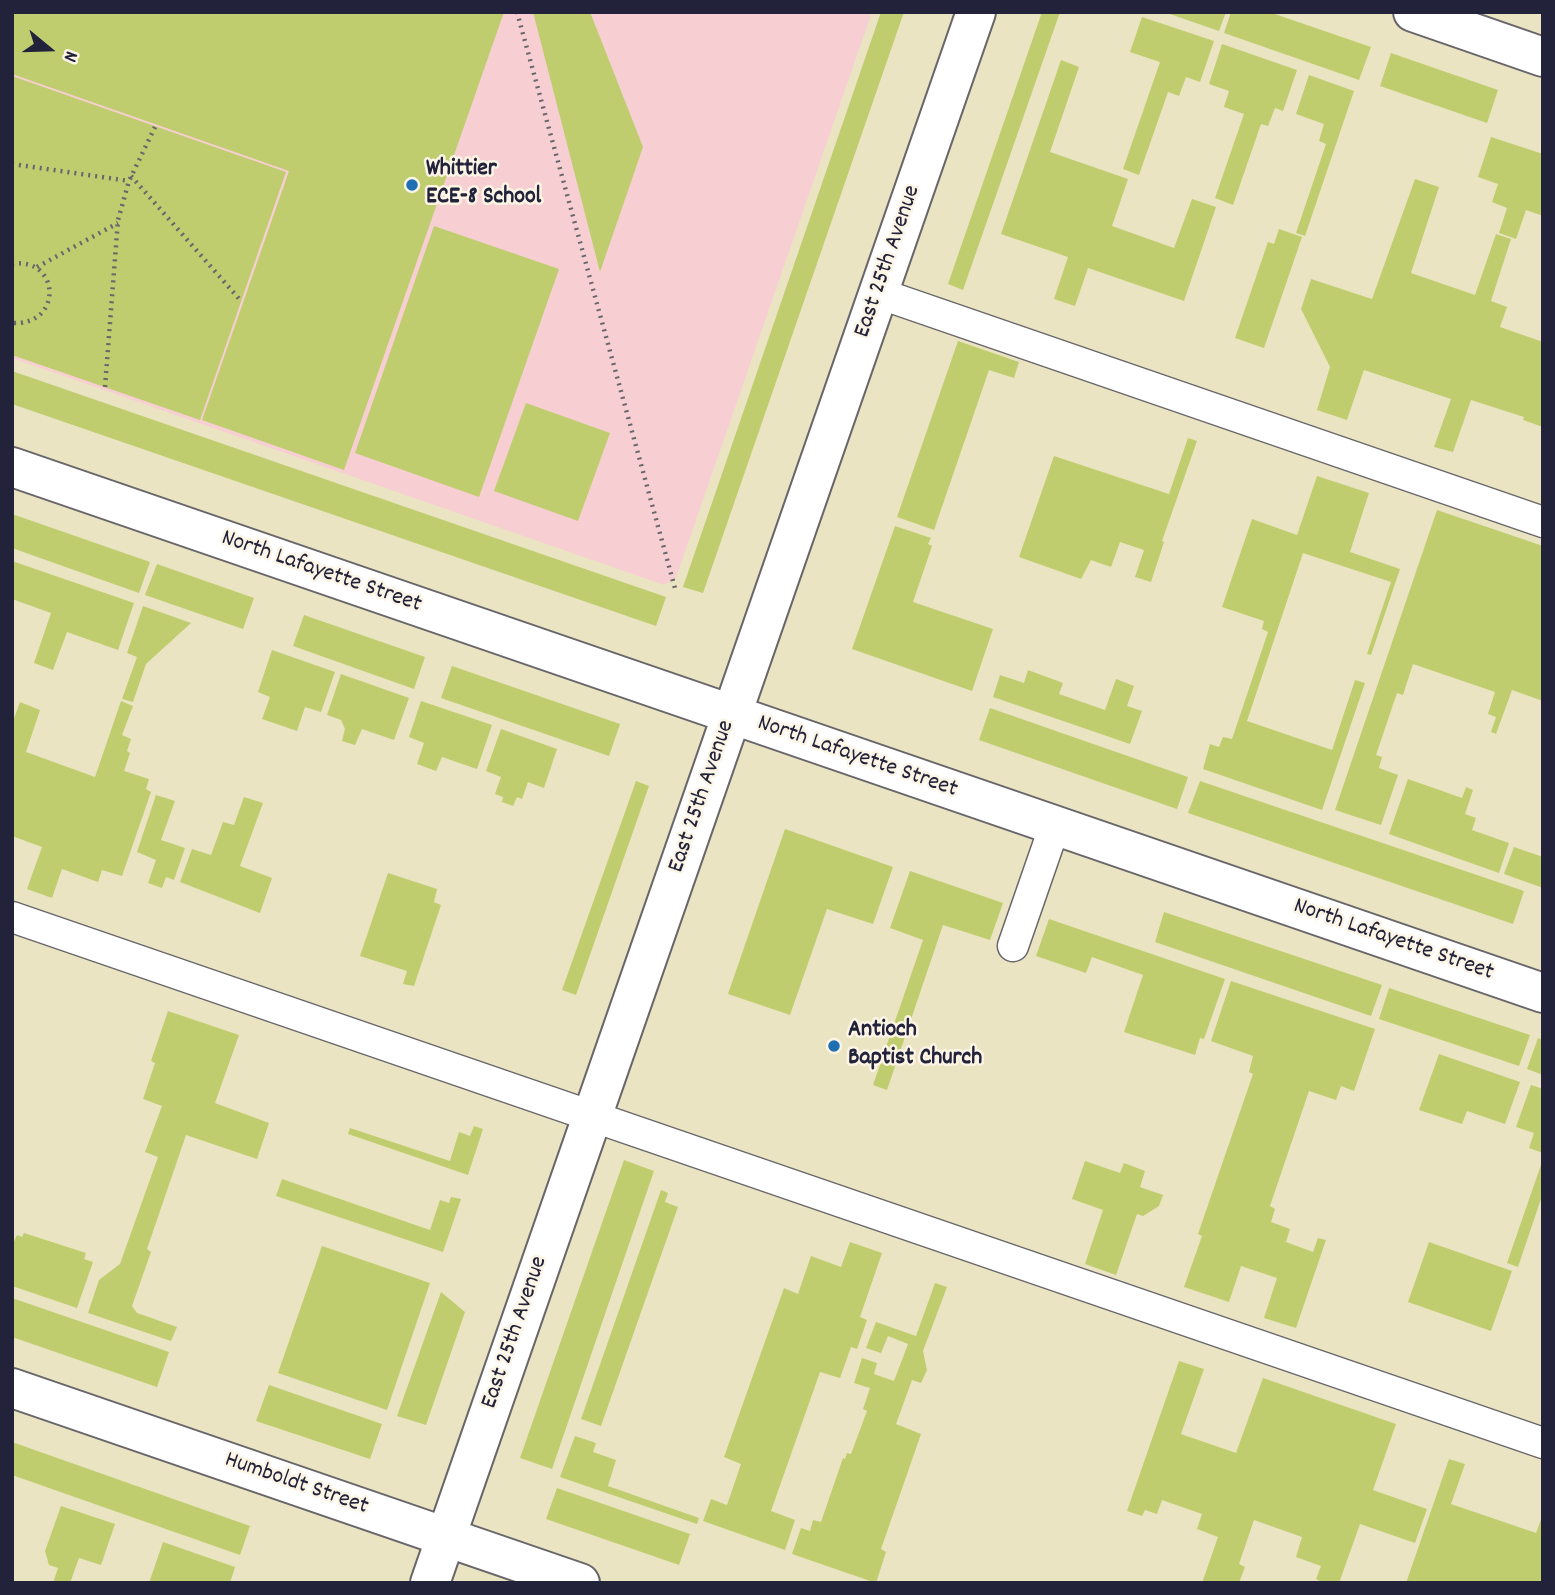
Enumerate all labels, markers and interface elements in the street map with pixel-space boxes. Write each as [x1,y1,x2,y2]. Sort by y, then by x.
north arrow [14,14,84,84]
text: N [55,47,84,65]
place label: Whittier ECE-8 School [426,157,541,213]
marker: Whittier ECE-8 School [404,177,420,193]
street label: East 25th Avenue [849,182,929,342]
street label: North Lafayette Street [217,525,425,621]
street label: North Lafayette Street [753,710,961,806]
street label: East 25th Avenue [663,717,743,877]
street label: North Lafayette Street [1289,893,1497,989]
place label: Antioch Baptist Church [848,1018,982,1074]
marker: Antioch Baptist Church [826,1038,842,1054]
street label: East 25th Avenue [476,1253,556,1413]
street label: Humboldt Street [220,1447,372,1523]

